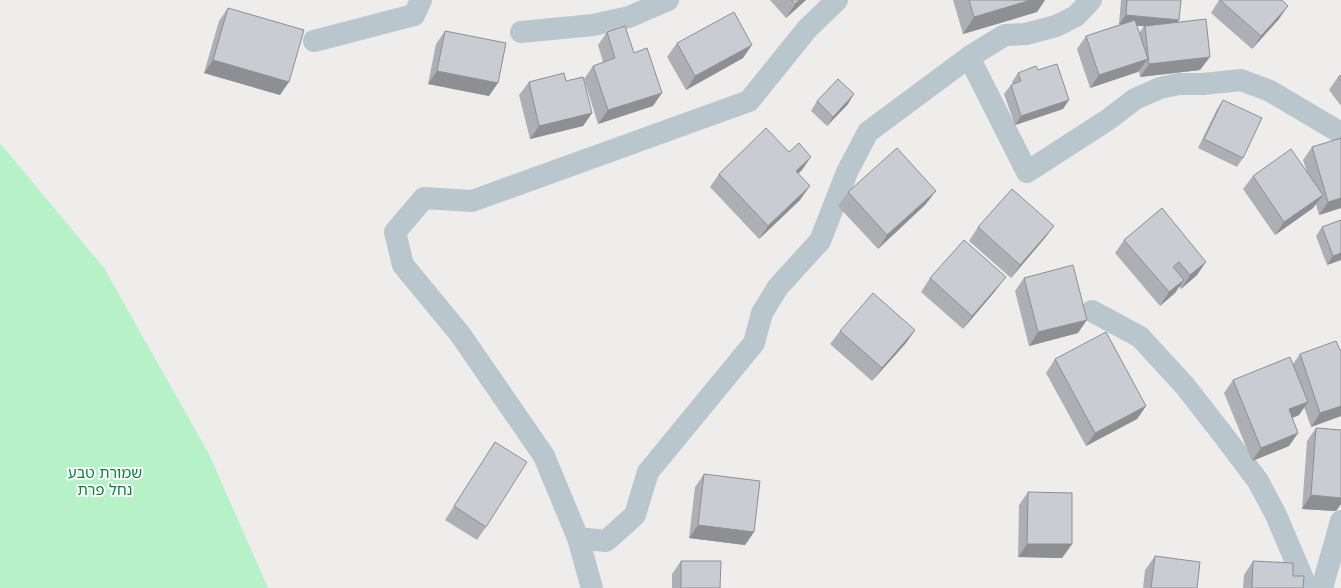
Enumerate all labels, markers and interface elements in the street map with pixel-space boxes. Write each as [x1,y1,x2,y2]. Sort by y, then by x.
park label: שמורת טבע נחל פרת [68,462,142,501]

